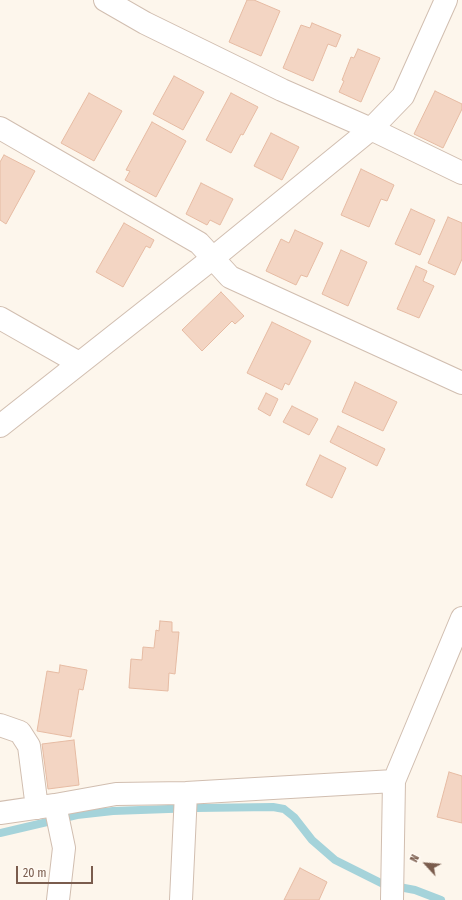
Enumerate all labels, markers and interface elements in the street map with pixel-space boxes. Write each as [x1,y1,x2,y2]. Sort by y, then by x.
north arrow [406,844,446,884]
text: N [407,853,422,864]
scale bar [18,858,95,884]
text: 20 m [23,866,47,880]

